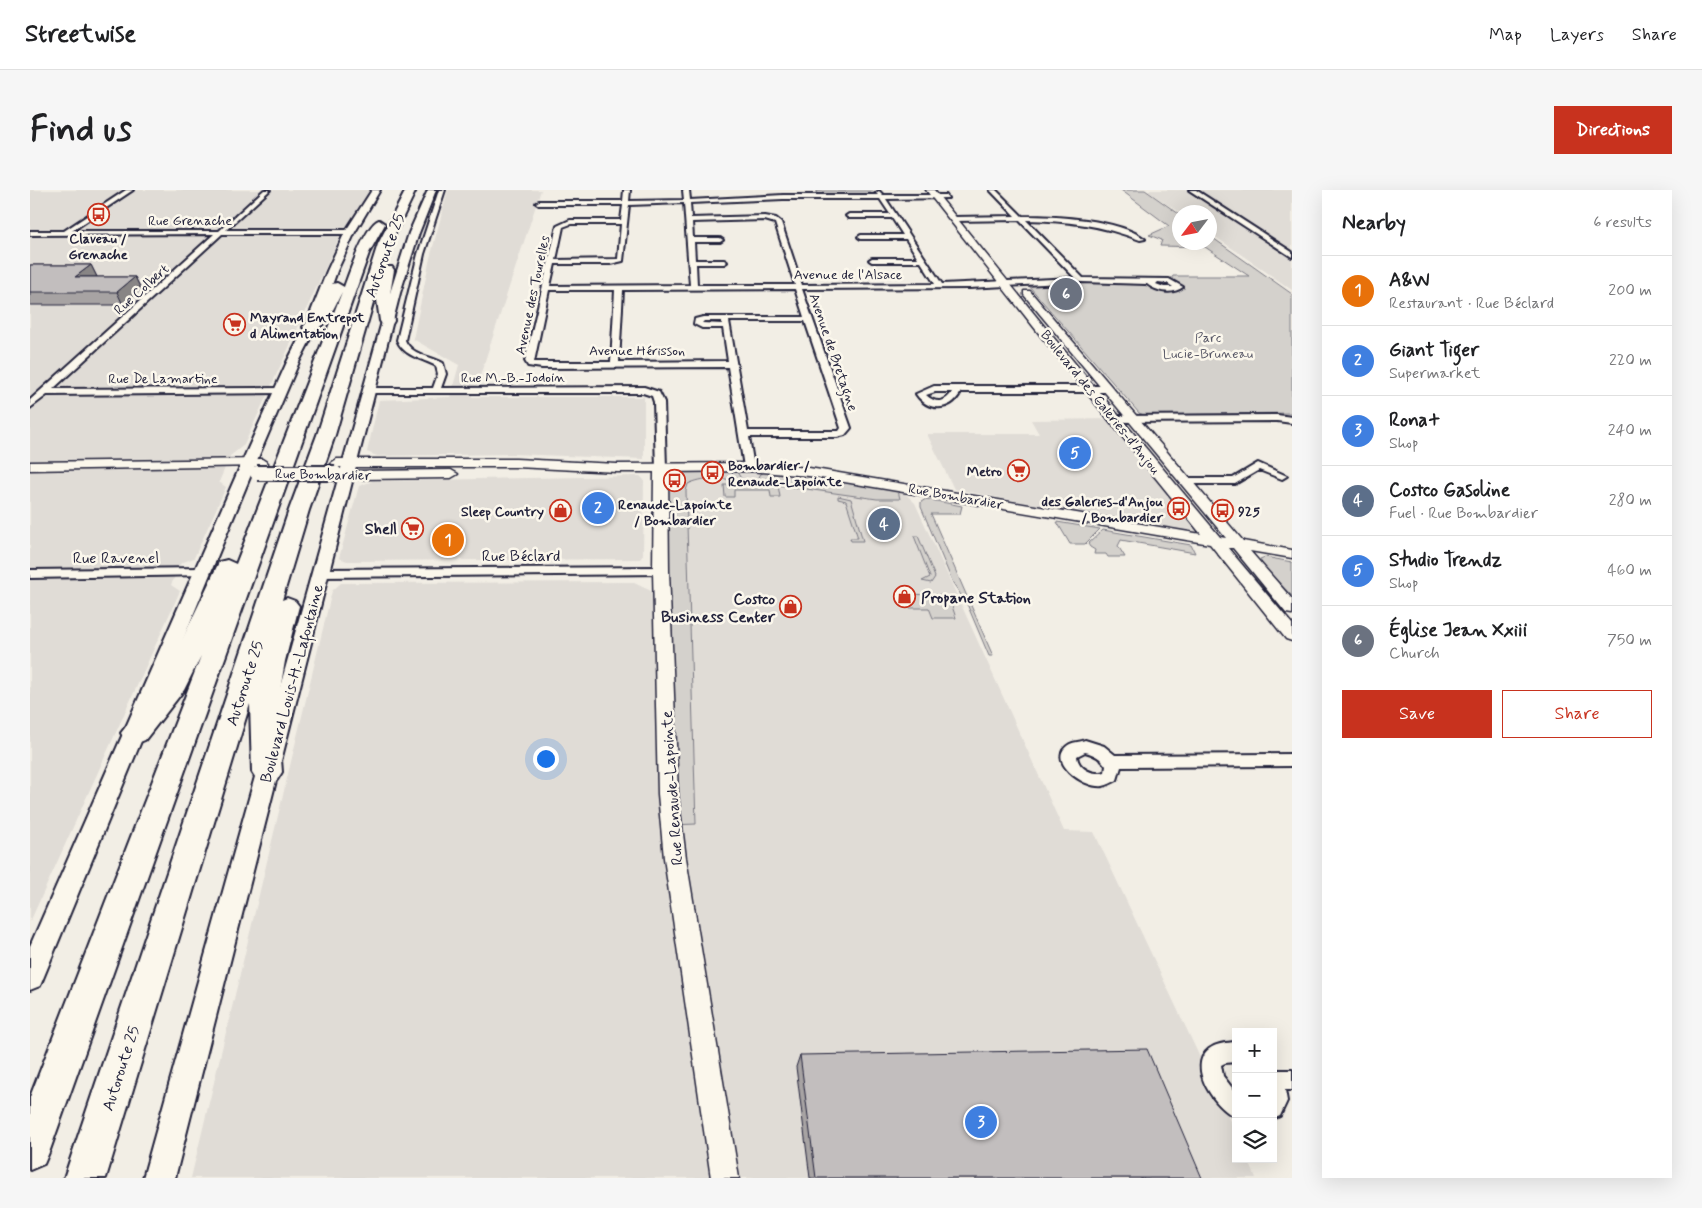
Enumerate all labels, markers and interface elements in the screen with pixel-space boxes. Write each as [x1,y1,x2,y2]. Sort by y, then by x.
text: Streetwise [25,19,136,50]
text: Map [1489,23,1522,47]
text: Layers [1550,23,1604,47]
text: Share [1632,23,1677,47]
button: Directions [1554,106,1672,154]
text: Find us [30,107,132,153]
bus stop icon: Claveau / Grenache [86,203,110,227]
north arrow [1172,205,1217,250]
text: Nearby [1342,209,1406,237]
street label: Autoroute 25 [360,211,410,300]
street label: Rue Grenache [148,212,232,230]
text: 6 results [1593,212,1652,233]
place label: Claveau / Grenache [68,230,128,264]
street label: Avenue des Tourelles [512,234,554,356]
street label: Rue Colbert [110,260,173,319]
street label: Avenue de l'Alsace [794,266,903,284]
text: A&W [1389,268,1430,293]
pin: 6 [1050,275,1082,313]
text: 1 [1354,280,1362,301]
text: 200 m [1608,280,1652,301]
street label: Avenue de Bretagne [803,291,862,414]
text: Restaurant · Rue Béclard [1389,293,1554,314]
place label: Mayrand Entrepot d Alimentation [250,309,365,343]
supermarket icon: Mayrand Entrepot d Alimentation [222,313,246,337]
street label: Boulevard des Galeries-d'Anjou [1036,327,1164,479]
park label: Parc Lucie-Bruneau [1163,329,1253,363]
text: Giant Tiger [1389,338,1479,363]
street label: Avenue Hérisson [589,342,685,360]
text: 2 [1354,350,1362,371]
text: 220 m [1609,350,1652,371]
text: Supermarket [1389,363,1480,384]
street label: Rue M.-B.-Jodoin [461,369,565,387]
street label: Rue De Lamartine [108,370,218,388]
text: Rona+ [1389,408,1440,433]
text: 3 [1354,420,1362,441]
text: 240 m [1608,420,1652,441]
text: Shop [1389,433,1418,454]
pin: 5 [1059,434,1091,472]
place label: Bombardier / Renaude-Lapointe [728,457,842,491]
supermarket icon: Metro [1006,459,1030,483]
bus stop icon: Bombardier / Renaude-Lapointe [700,461,724,485]
place label: Metro [967,463,1002,481]
street label: Rue Bombardier [275,465,372,485]
bus stop icon: Renaude-Lapointe / Bombardier [663,469,687,493]
text: Costco Gasoline [1389,478,1510,503]
street label: Rue Bombardier [907,480,1005,514]
pin: 2 [582,489,614,527]
text: 4 [1353,490,1363,511]
text: 280 m [1609,490,1652,511]
place label: des Galeries-d'Anjou / Bombardier [1041,493,1163,527]
place label: Renaude-Lapointe / Bombardier [618,496,732,530]
bus stop icon: des Galeries-d'Anjou / Bombardier [1167,497,1191,521]
shop icon: Sleep Country [548,499,572,523]
bus stop icon: 925 [1210,499,1234,523]
place label: Sleep Country [461,503,544,521]
place label: 925 [1238,503,1260,521]
text: Fuel · Rue Bombardier [1389,503,1538,524]
pin: 4 [868,505,900,543]
supermarket icon: Shell [401,516,425,540]
place label: Shell [365,519,397,540]
pin: 1 [432,521,464,559]
street label: Rue Béclard [482,546,560,567]
street label: Rue Ravenel [73,548,159,569]
text: Studio Trendz [1389,548,1502,573]
text: 5 [1353,560,1363,581]
text: 460 m [1607,560,1652,581]
text: Shop [1389,573,1418,594]
street label: Boulevard Louis-H.-Lafontaine [256,581,331,786]
shop icon: Propane Station [893,585,917,609]
place label: Propane Station [921,588,1031,609]
place label: Costco Business Center [661,589,776,628]
shop icon: Costco Business Center [779,595,803,619]
text: Église Jean Xxiii [1389,618,1527,643]
text: 6 [1354,630,1362,651]
text: 750 m [1607,630,1652,651]
street label: Autoroute 25 [222,638,269,729]
text: Church [1389,643,1440,664]
button: Save [1342,690,1492,738]
button: Share [1502,690,1652,738]
street label: Rue Renaude-Lapointe [657,710,688,866]
your location [533,746,559,772]
street label: Autoroute 25 [98,1023,145,1114]
map controls [1232,1028,1277,1163]
button: + [1232,1028,1277,1073]
button: − [1232,1073,1277,1118]
pin: 3 [965,1103,997,1141]
button: layers [1232,1118,1277,1163]

